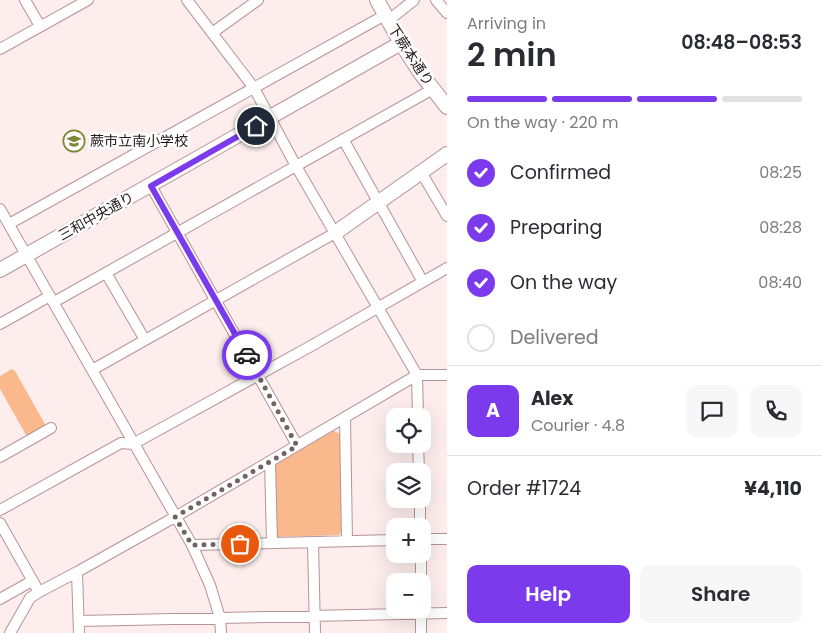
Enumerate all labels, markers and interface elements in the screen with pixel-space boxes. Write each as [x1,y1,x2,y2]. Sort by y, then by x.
text: Arriving in [467,12,546,35]
street label: 下蕨本通り [384,20,438,90]
text: 08:48–08:53 [681,29,802,56]
text: 2 min [467,32,557,77]
pin [235,105,277,147]
text: On the way · 220 m [467,111,618,134]
icon: home [242,112,270,140]
school or university icon: 蕨市立南小学校 [62,129,86,153]
place label: 蕨市立南小学校 [90,131,188,151]
icon: check [467,159,495,187]
text: Confirmed [510,159,611,186]
text: 08:25 [759,161,802,184]
street label: 三和中央通り [54,187,138,245]
icon: check [467,214,495,242]
text: Preparing [510,214,602,241]
text: 08:28 [759,216,802,239]
icon: check [467,269,495,297]
text: On the way [510,269,617,296]
text: 08:40 [758,271,802,294]
text: Delivered [510,324,599,351]
courier [222,330,272,380]
icon: car [233,341,261,369]
text: Alex [531,385,573,412]
button: chat [686,385,738,437]
button: phone [750,385,802,437]
text: A [486,397,500,424]
map controls [386,408,431,618]
button: locate [386,408,431,453]
text: Courier · 4.8 [531,414,625,437]
button: layers [386,463,431,508]
text: Order #1724 [467,475,581,502]
text: ¥4,110 [744,475,802,502]
button: + [386,518,431,563]
pin [219,523,261,565]
icon: bag [226,530,254,558]
button: Help [467,565,630,623]
button: Share [640,565,802,623]
button: − [386,573,431,618]

